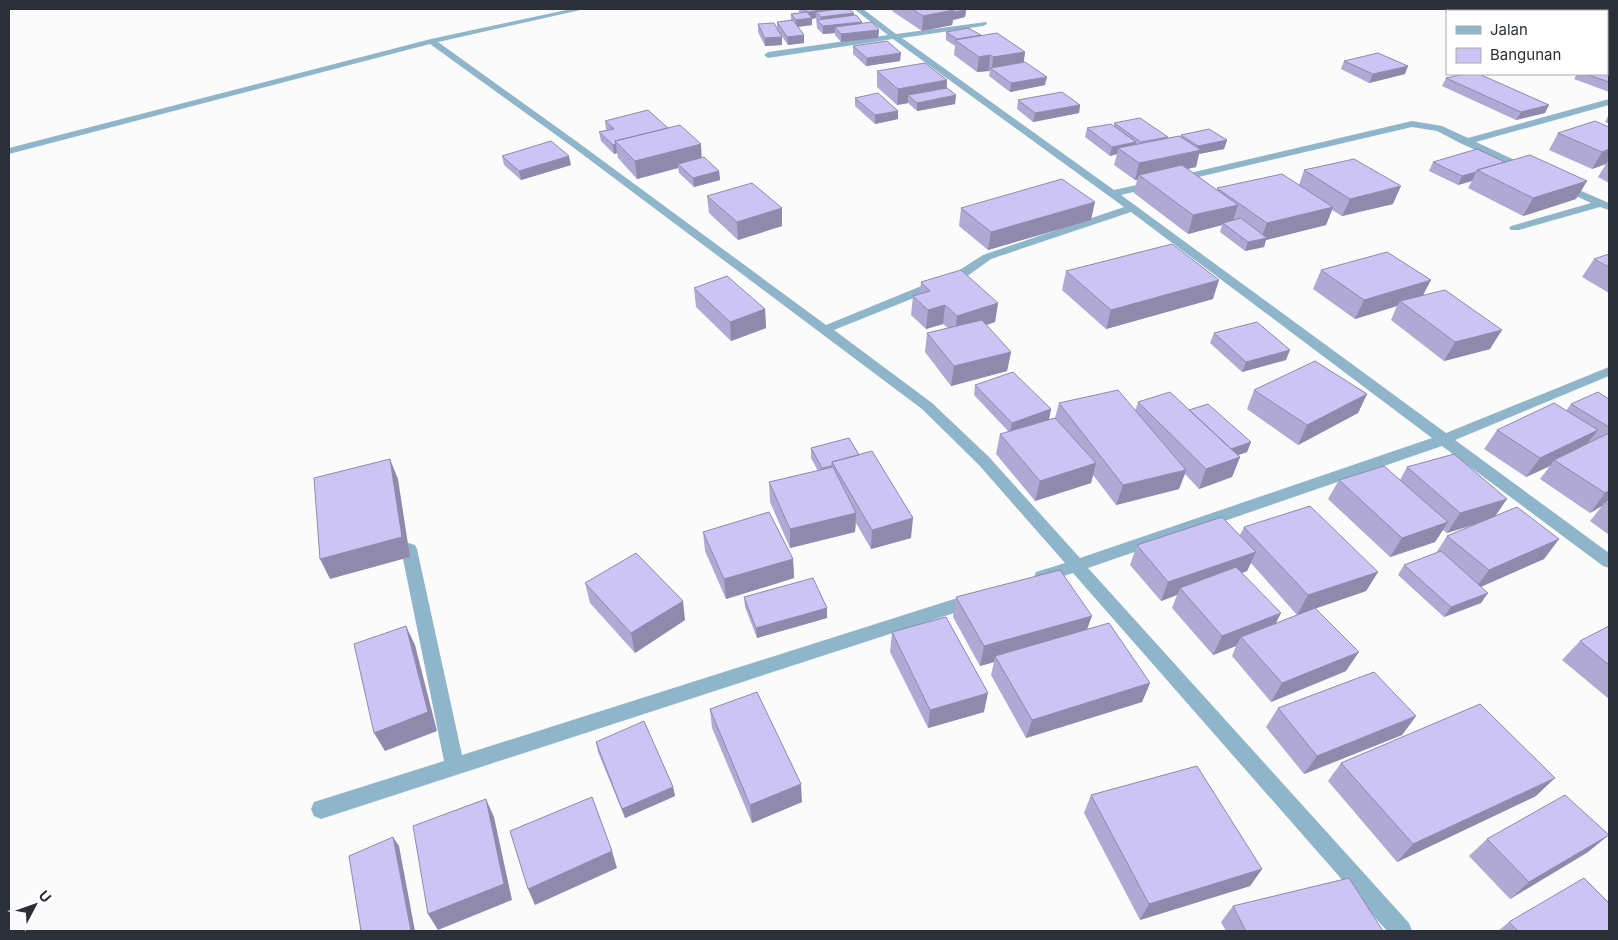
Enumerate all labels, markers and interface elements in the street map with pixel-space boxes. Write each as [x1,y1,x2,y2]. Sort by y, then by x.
legend [1446,10,1608,75]
text: Jalan [1490,20,1528,39]
text: Bangunan [1490,45,1561,64]
north arrow [10,880,60,930]
text: U [35,887,55,906]

